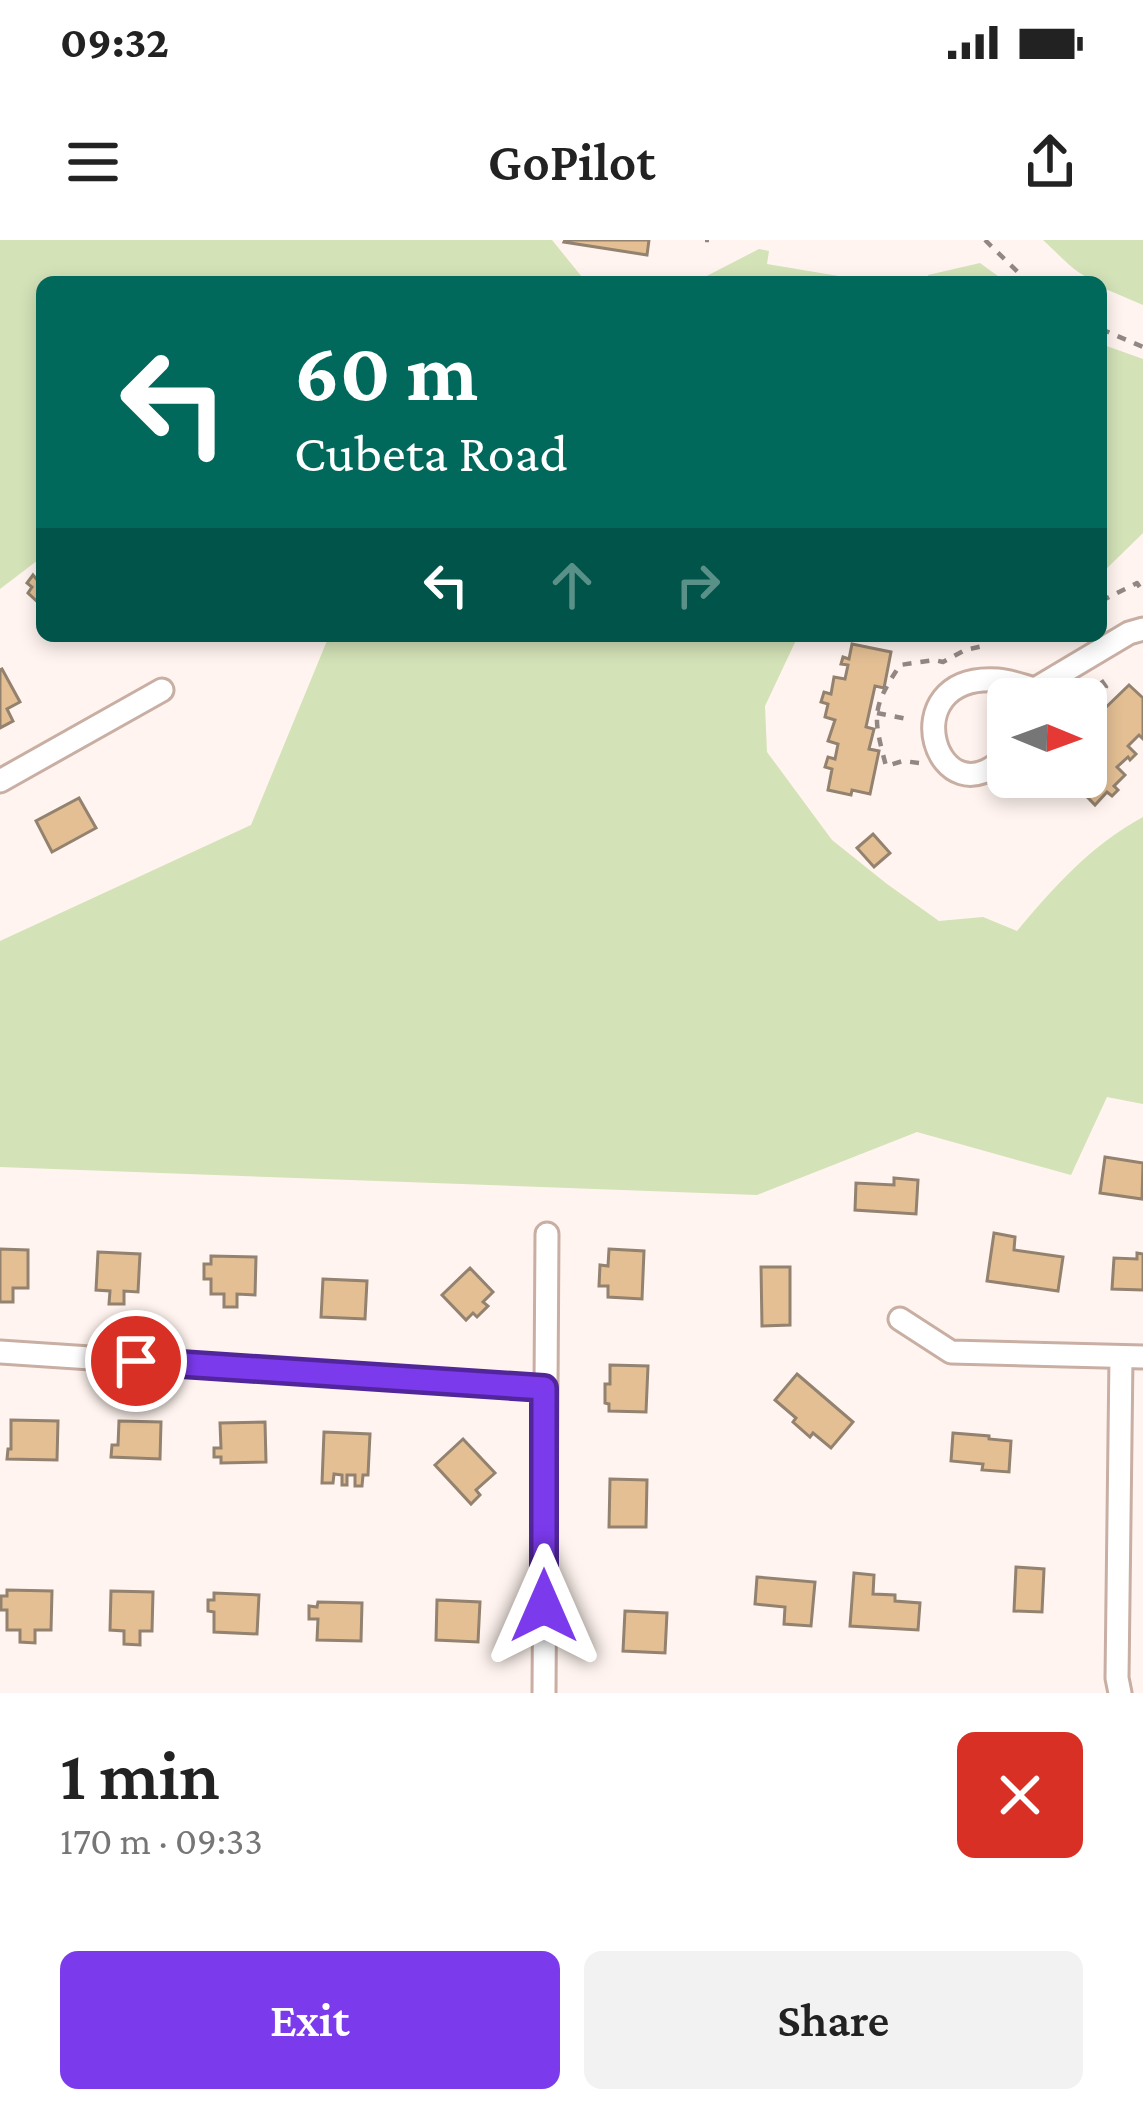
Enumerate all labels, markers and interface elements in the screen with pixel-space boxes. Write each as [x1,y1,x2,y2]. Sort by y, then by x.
text: 09:32 [60,17,169,67]
icon: menu [60,129,126,195]
icon: share [1017,129,1083,195]
text: GoPilot [488,132,655,192]
icon: left [96,324,252,480]
text: 60 m [294,325,478,418]
text: Cubeta Road [294,423,568,483]
icon: left [413,552,479,618]
icon: ahead [539,552,605,618]
icon: right [665,552,731,618]
north arrow [987,678,1107,798]
map controls [987,678,1107,798]
pin [85,1310,187,1412]
icon: arrive [103,1328,169,1394]
position arrow [481,1543,607,1669]
button: close [957,1732,1083,1858]
text: 1 min [60,1734,220,1814]
text: 170 m · 09:33 [60,1819,263,1862]
button: Exit [60,1951,560,2089]
button: Share [584,1951,1083,2089]

